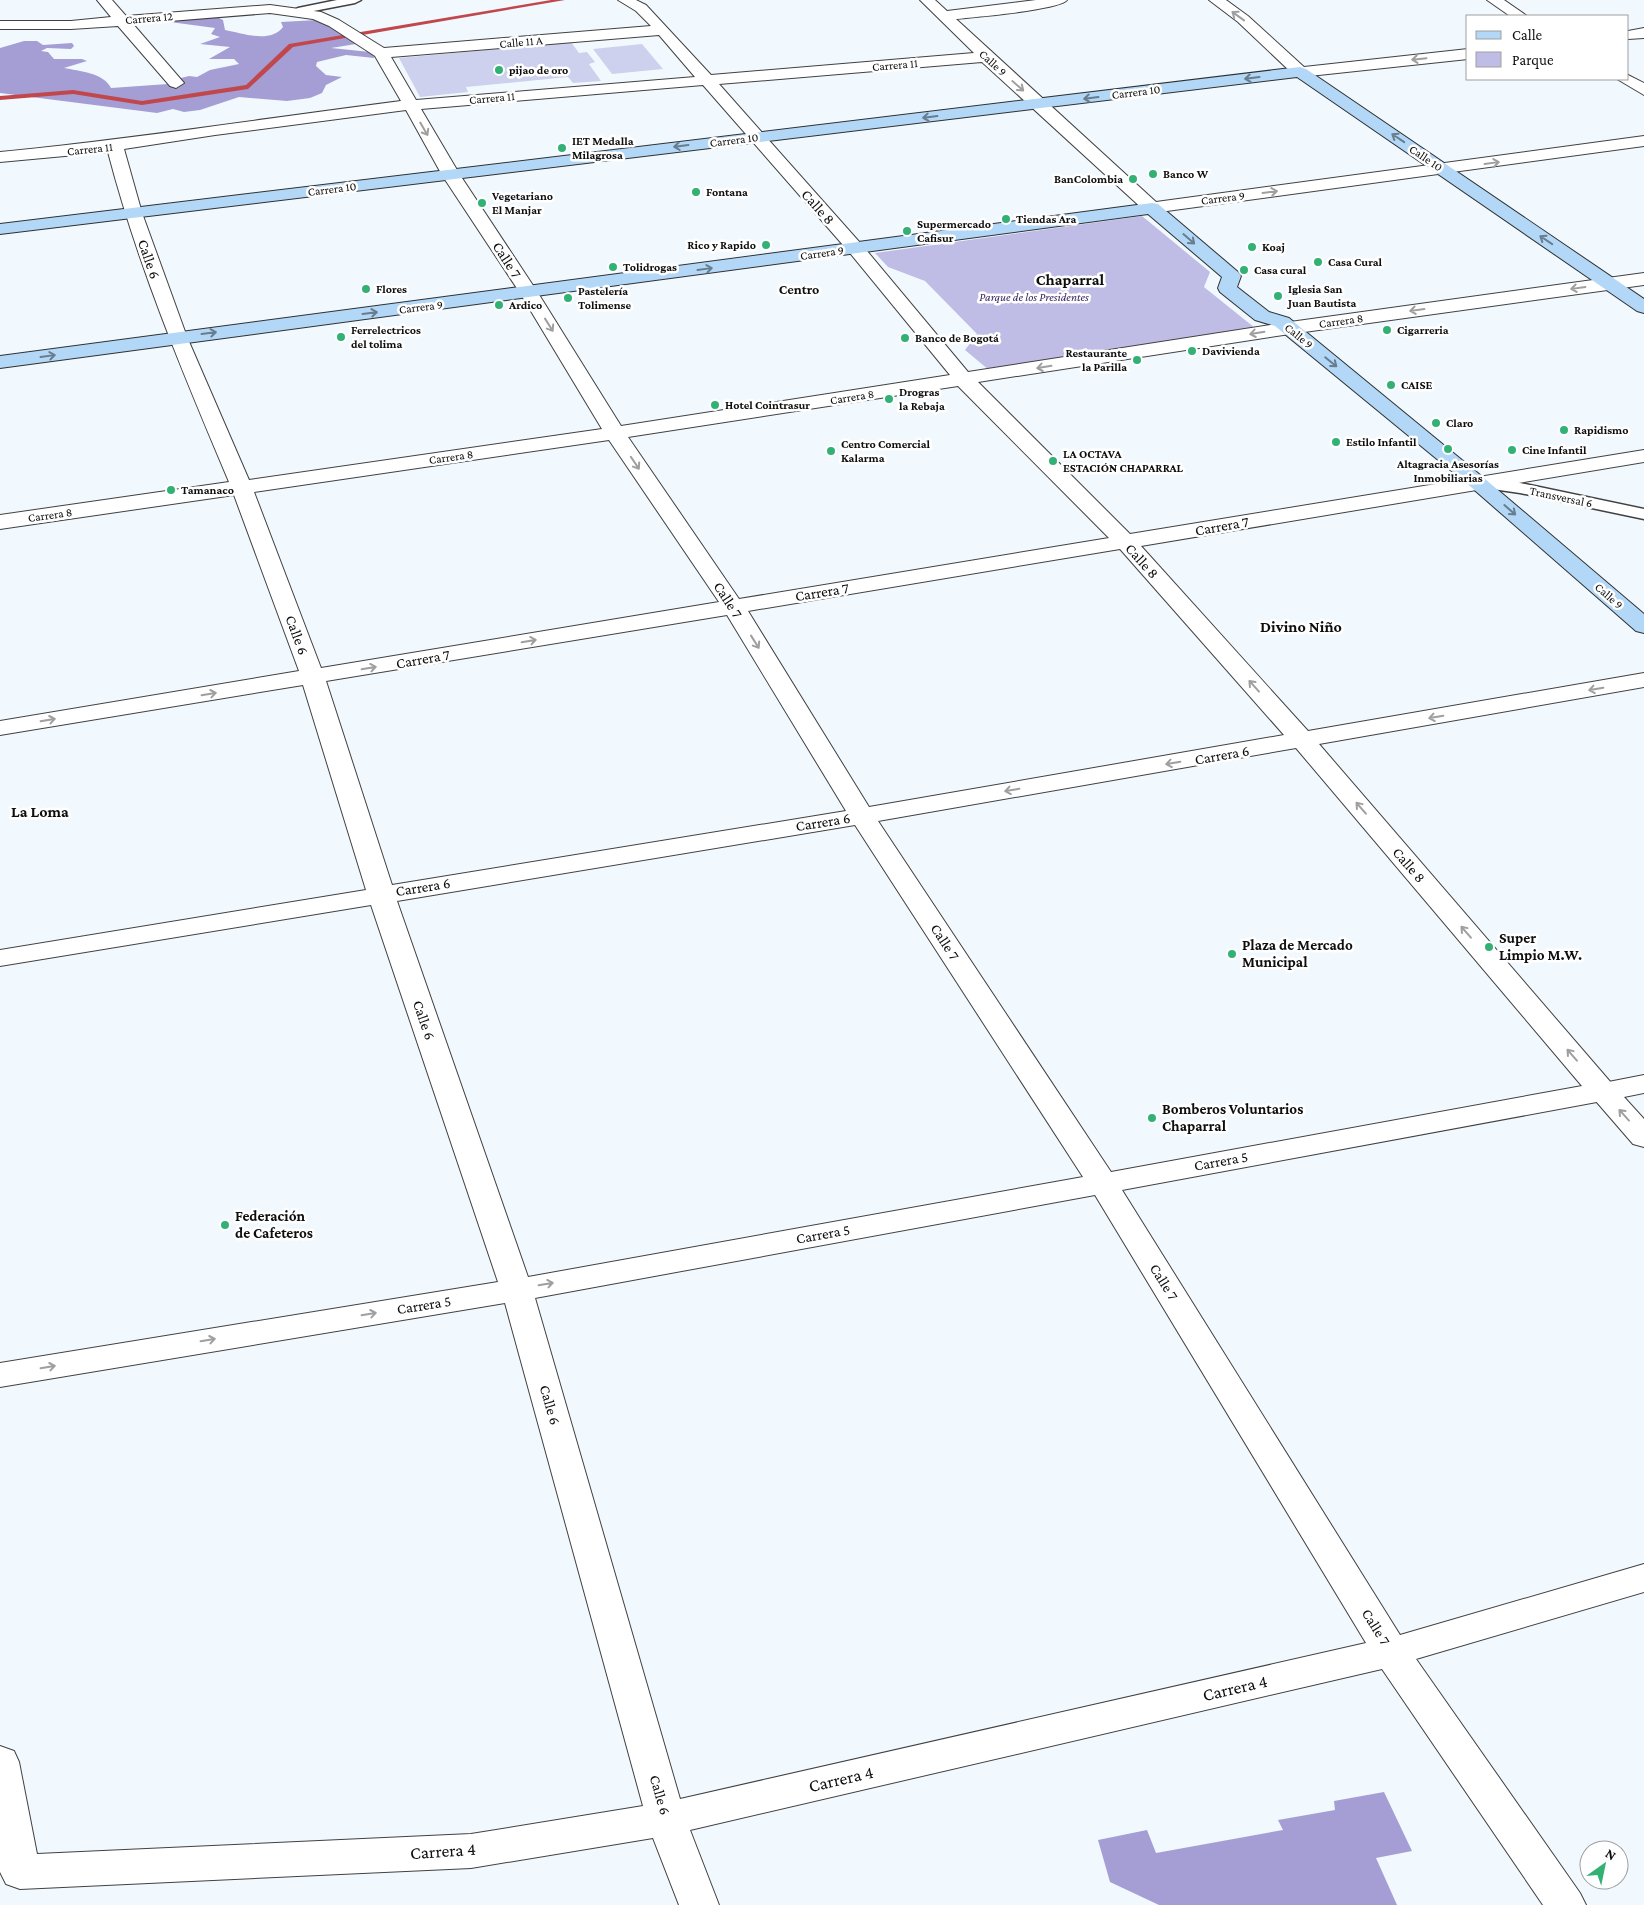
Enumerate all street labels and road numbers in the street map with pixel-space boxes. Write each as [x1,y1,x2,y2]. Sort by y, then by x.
street label: Carrera 12 [125,9,174,27]
street label: Calle 11 A [499,33,543,51]
street label: Calle 9 [976,47,1010,79]
street label: Carrera 11 [872,56,918,74]
street label: Carrera 10 [1111,82,1161,102]
street label: Carrera 11 [469,89,515,107]
street label: Carrera 10 [709,130,759,150]
street label: Carrera 11 [66,140,114,158]
street label: Calle 10 [1407,142,1446,174]
street label: Carrera 10 [307,179,357,199]
street label: Calle 8 [798,186,838,228]
street label: Carrera 9 [1200,188,1246,208]
street label: Calle 6 [135,237,163,281]
street label: Calle 7 [489,239,525,281]
street label: Carrera 9 [799,243,845,263]
street label: Carrera 9 [398,297,444,317]
street label: Carrera 8 [1318,311,1364,331]
street label: Calle 9 [1282,320,1316,352]
street label: Carrera 8 [829,387,875,407]
street label: Carrera 8 [428,447,474,467]
street label: Transversal 6 [1528,484,1594,510]
street label: Carrera 8 [27,505,73,525]
street label: Carrera 7 [1194,513,1250,539]
street label: Calle 8 [1122,540,1162,582]
street label: Calle 7 [710,579,746,621]
street label: Carrera 7 [794,580,850,604]
street label: Calle 9 [1592,580,1626,612]
street label: Calle 6 [283,613,311,657]
street label: Carrera 7 [395,646,451,672]
street label: Carrera 6 [1193,742,1251,768]
street label: Carrera 6 [795,810,851,834]
street label: Calle 8 [1389,844,1429,886]
street label: Carrera 6 [395,875,451,899]
street label: Calle 7 [927,921,963,963]
street label: Calle 6 [410,998,438,1042]
street label: Carrera 5 [1193,1148,1249,1174]
street label: Carrera 5 [795,1221,851,1247]
street label: Calle 7 [1147,1261,1181,1303]
street label: Carrera 5 [396,1293,452,1317]
street label: Calle 6 [537,1383,563,1427]
street label: Calle 7 [1359,1606,1393,1648]
street label: Carrera 4 [1201,1671,1269,1705]
street label: Carrera 4 [807,1762,875,1796]
street label: Calle 6 [647,1773,673,1817]
street label: Carrera 4 [409,1839,477,1863]

